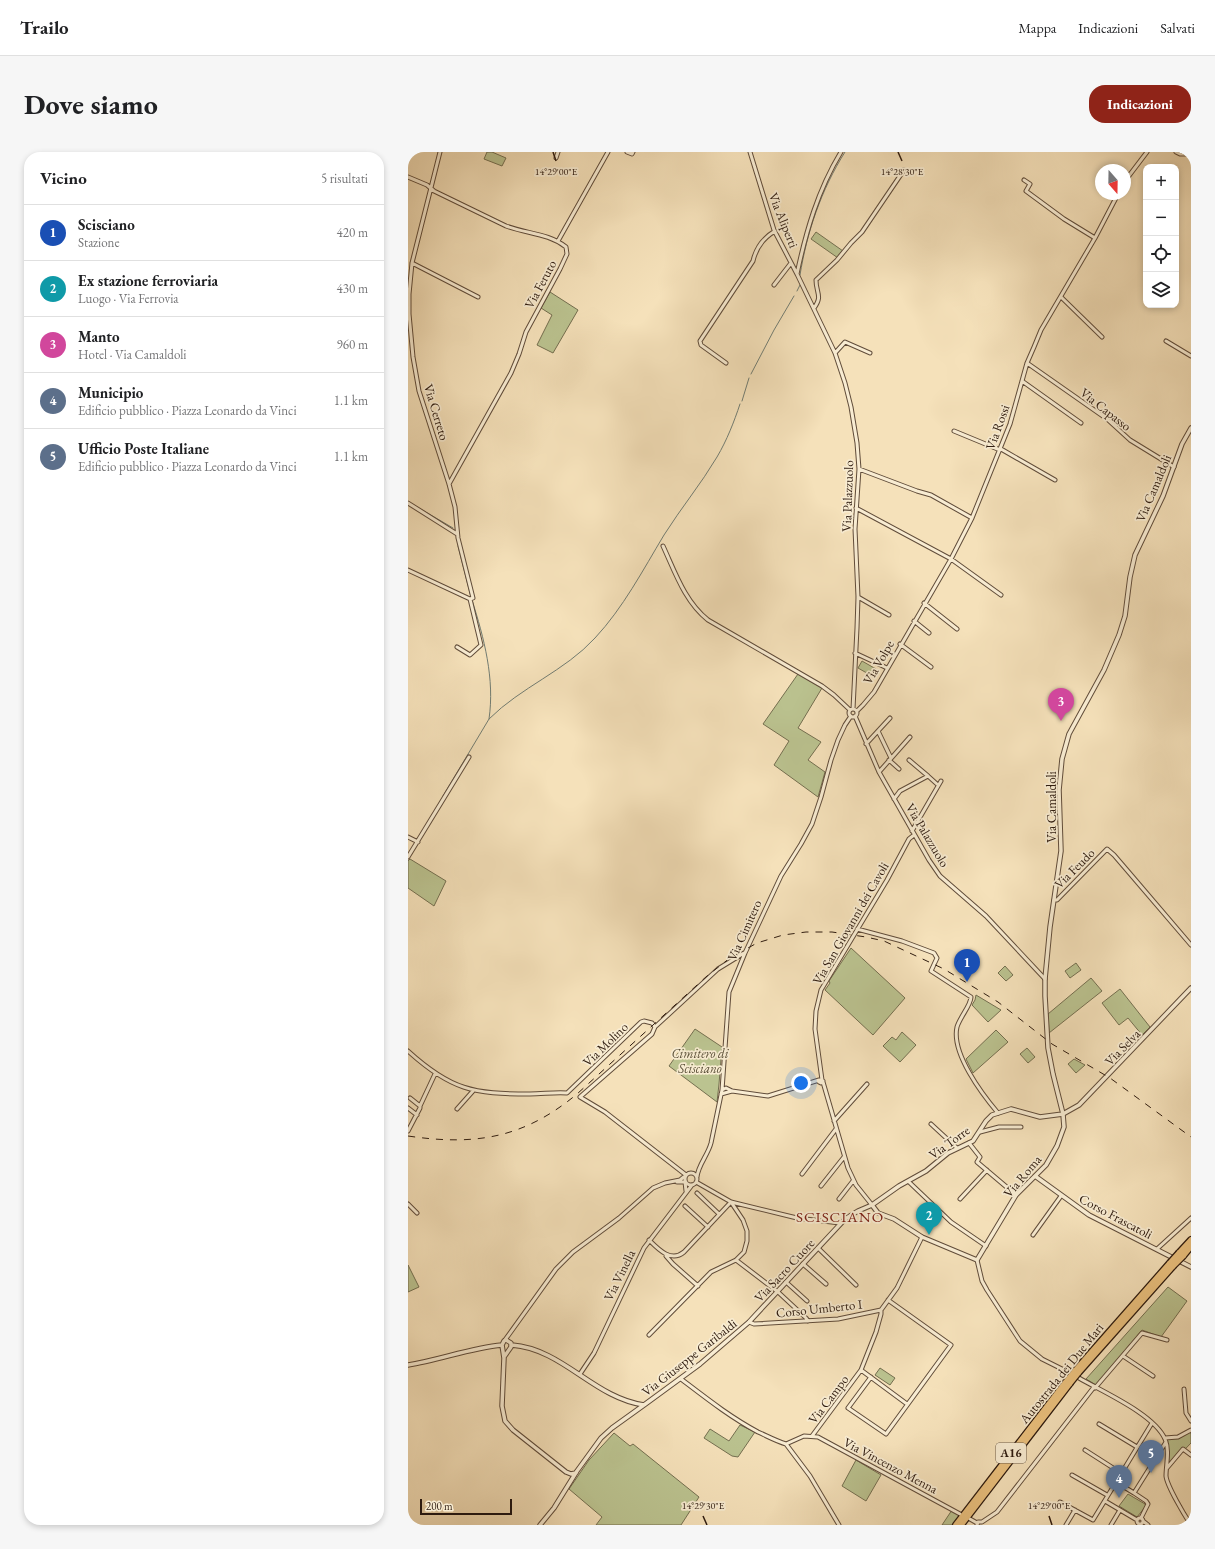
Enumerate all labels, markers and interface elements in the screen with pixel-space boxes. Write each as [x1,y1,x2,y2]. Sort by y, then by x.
text: Trailo [20,15,69,40]
text: Mappa [1019,19,1056,37]
text: Indicazioni [1078,19,1138,37]
text: Salvati [1160,19,1195,37]
button: Indicazioni [1089,85,1191,123]
text: Dove siamo [24,86,158,122]
north arrow [1095,164,1131,200]
map controls [1143,164,1179,308]
button: + [1143,164,1179,200]
text: 14°29'00"E [535,165,578,178]
text: 14°28'30"E [881,165,924,178]
text: Vicino [40,167,87,189]
text: 5 risultati [321,170,368,187]
street label: Via Aliperti [765,190,802,250]
button: − [1143,200,1179,236]
text: Scisciano [78,215,135,234]
text: 1 [50,224,56,241]
text: 420 m [337,224,368,241]
text: Stazione [78,234,120,251]
button: locate [1143,236,1179,272]
street label: Via Feruto [521,257,560,311]
text: Ex stazione ferroviaria [78,271,218,290]
button: layers [1143,272,1179,308]
text: 2 [50,280,56,297]
text: 430 m [337,280,368,297]
text: Luogo · Via Ferrovia [78,290,179,307]
text: Manto [78,327,119,346]
text: 3 [50,336,56,353]
text: 960 m [337,336,368,353]
text: Hotel · Via Camaldoli [78,346,186,363]
street label: Via Cerreto [420,382,453,442]
text: Municipio [78,383,143,402]
street label: Via Capasso [1077,384,1135,435]
text: 4 [50,392,56,409]
text: 1.1 km [334,392,368,409]
text: Edificio pubblico · Piazza Leonardo da Vinci [78,402,297,419]
street label: Via Rossi [981,402,1013,452]
text: Ufficio Poste Italiane [78,439,209,458]
text: 5 [50,448,56,465]
text: 1.1 km [334,448,368,465]
street label: Via Camaldoli [1132,452,1175,524]
text: Edificio pubblico · Piazza Leonardo da Vinci [78,458,297,475]
street label: Via Palazzuolo [838,460,857,532]
street label: Via Volpe [859,637,898,687]
pin: 3 [1048,688,1074,721]
street label: Via Camaldoli [1043,771,1060,843]
street label: Via Palazzuolo [902,800,953,870]
street label: Via Feudo [1050,844,1098,892]
street label: Via San Giovanni dei Cavoli [808,859,892,988]
street label: Via Cimitero [723,897,765,963]
pin: 1 [954,949,980,982]
street label: Via Molino [579,1019,632,1070]
street label: Via Selva [1101,1025,1144,1069]
park label: Cimitero di Scisciano [671,1045,730,1077]
your location [791,1073,811,1093]
street label: Via Torre [925,1122,973,1163]
street label: Via Roma [1000,1151,1046,1201]
street label: Corso Frascatoli [1076,1190,1155,1243]
pin: 2 [916,1202,942,1235]
district label: SCISCIANO [796,1207,884,1226]
street label: Via Sacro Cuore [750,1235,818,1306]
street label: Via Vinella [600,1246,639,1303]
street label: Corso Umberto I [775,1295,864,1321]
street label: Via Giuseppe Garibaldi [638,1315,740,1400]
street label: Autostrada dei Due Mari [1015,1320,1107,1428]
street label: Via Campo [804,1371,852,1427]
street label: Via Vincenzo Menna [841,1433,942,1498]
pin: 5 [1138,1440,1164,1473]
road number: A16 [996,1443,1026,1463]
pin: 4 [1106,1465,1132,1498]
scale bar [420,1497,512,1516]
text: 200 m [426,1499,453,1513]
text: 14°29'30"E [682,1499,725,1512]
text: 14°29'00"E [1028,1499,1071,1512]

